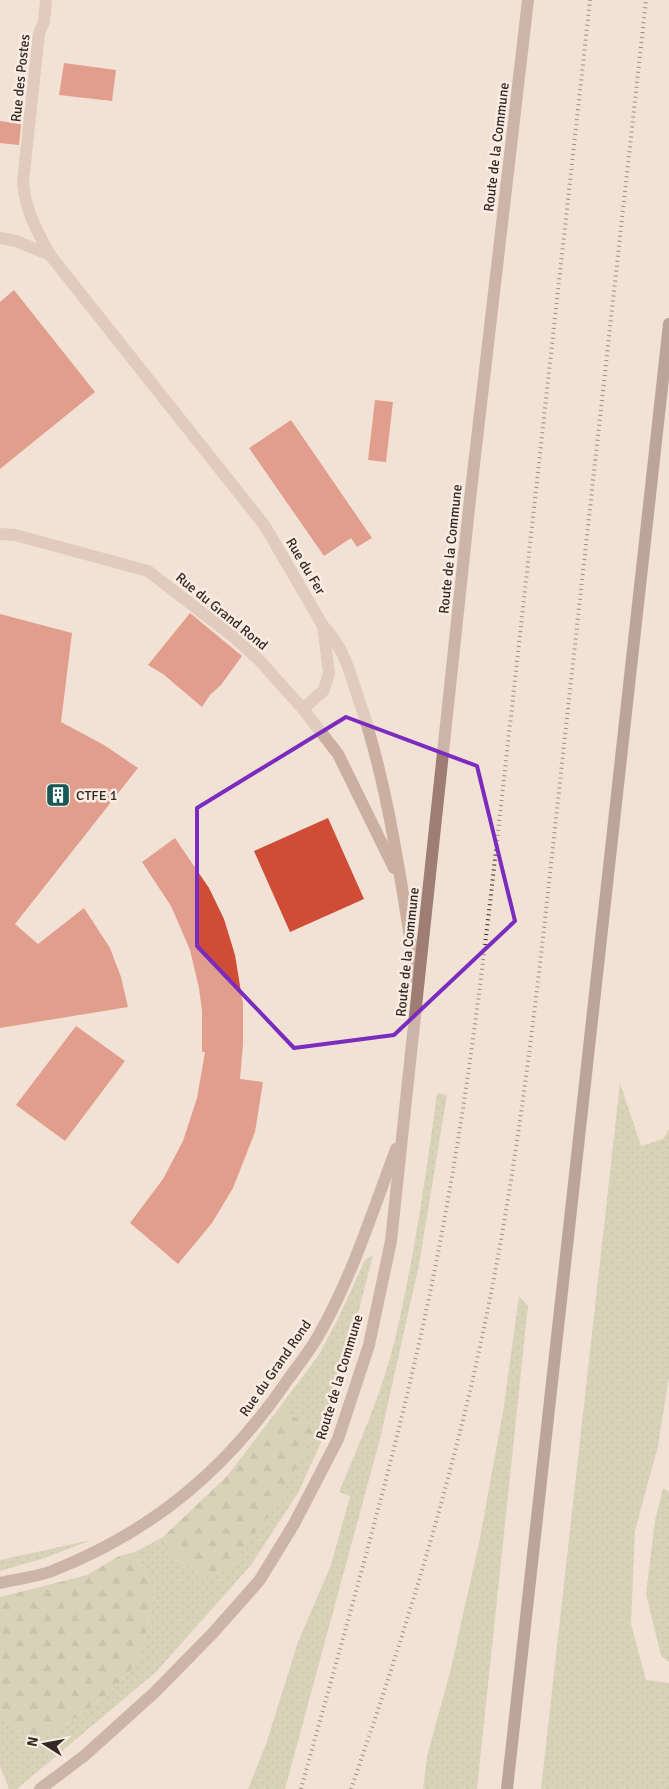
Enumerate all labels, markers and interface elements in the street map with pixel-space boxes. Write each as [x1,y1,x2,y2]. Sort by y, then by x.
street label: Rue des Postes [7,33,34,123]
street label: Route de la Commune [480,81,513,213]
street label: Route de la Commune [435,483,466,615]
street label: Rue du Fer [282,535,330,598]
street label: Rue du Grand Rond [172,569,271,654]
building icon: CTFE 1 [45,782,71,808]
place label: CTFE 1 [76,787,117,804]
street label: Route de la Commune [392,886,423,1018]
street label: Route de la Commune [312,1312,367,1442]
street label: Rue du Grand Rond [236,1317,315,1420]
north arrow [20,1719,70,1769]
text: N [23,1735,42,1748]

